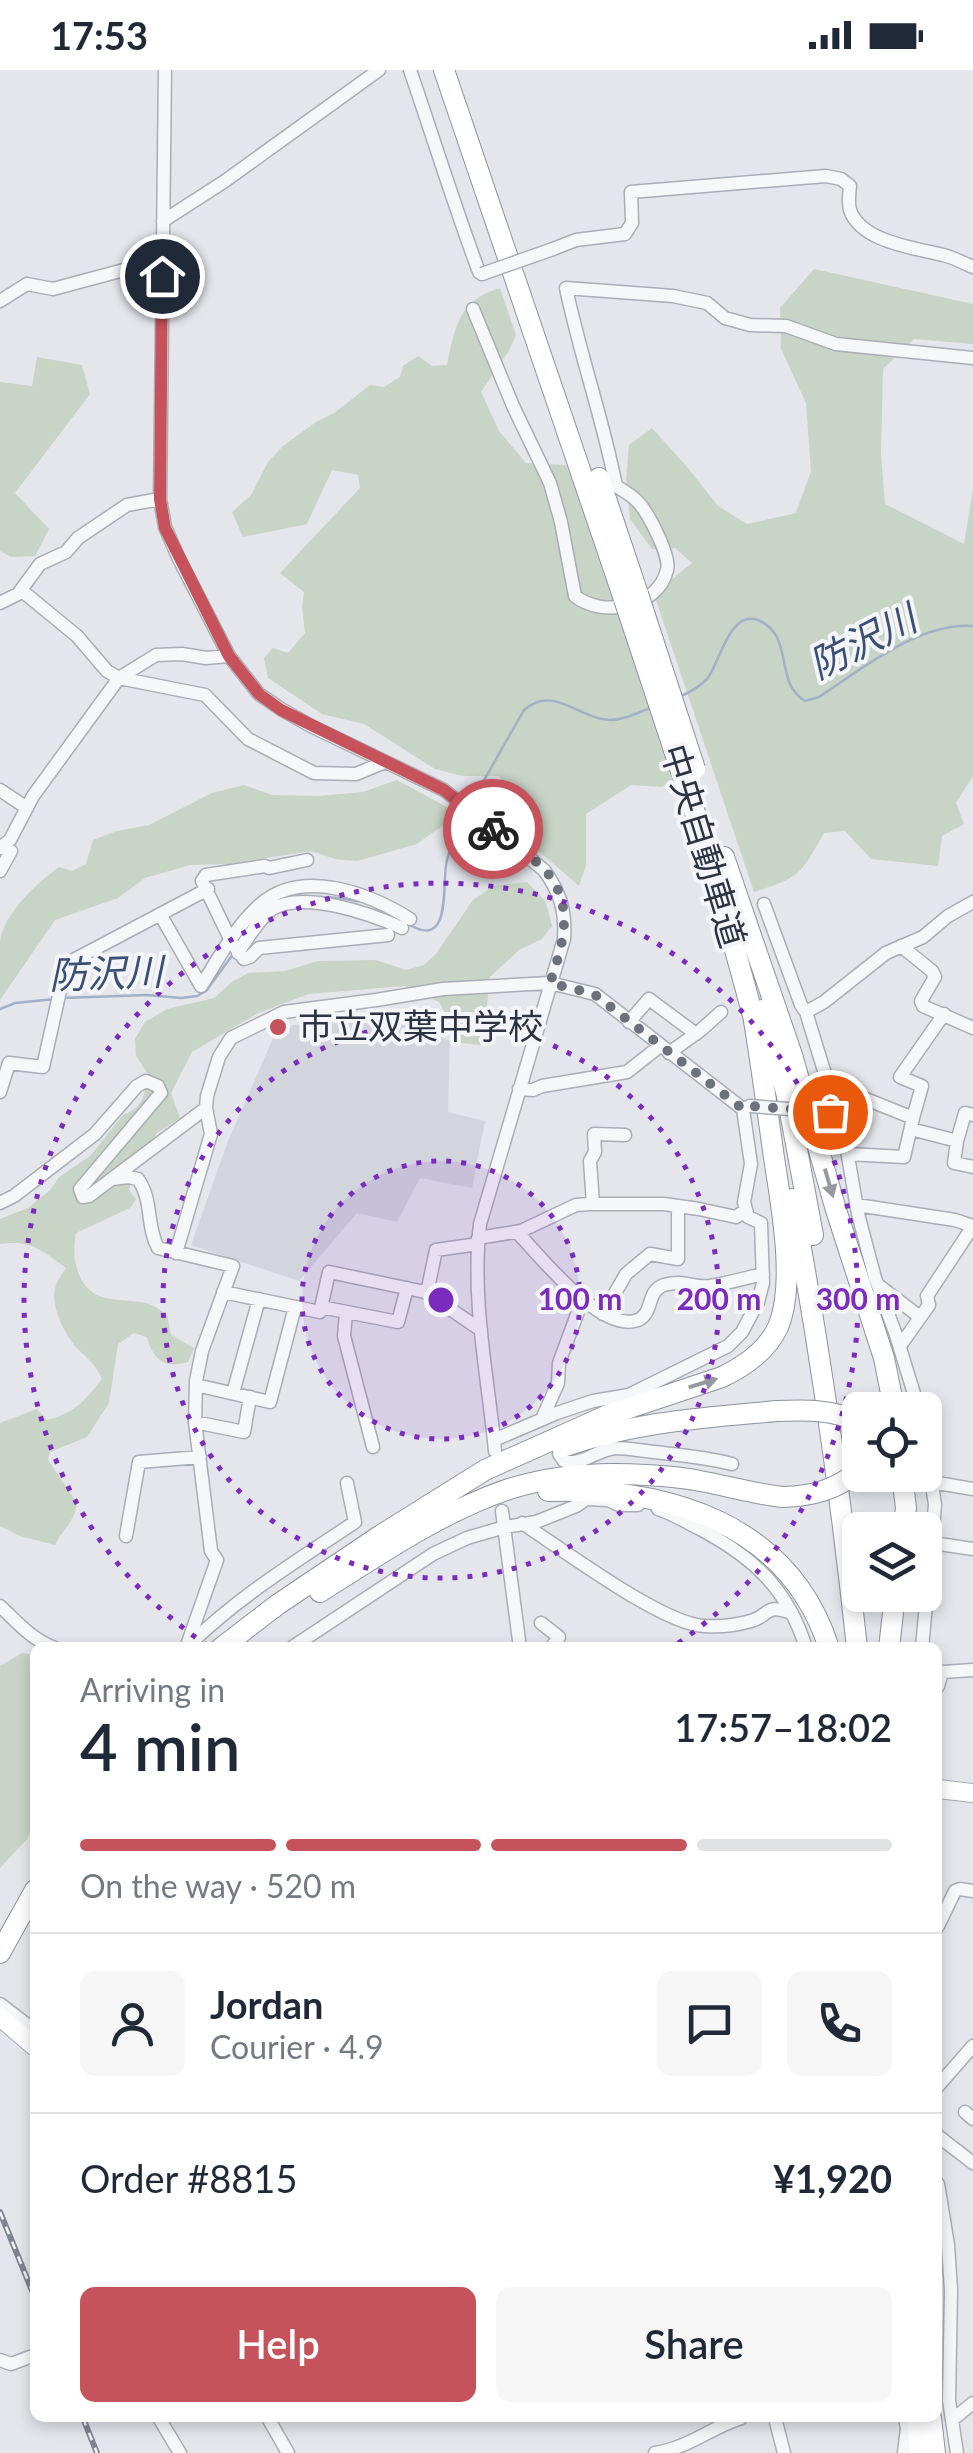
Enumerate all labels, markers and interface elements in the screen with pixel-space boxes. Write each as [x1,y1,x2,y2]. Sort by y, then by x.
text: 17:53 [50,12,148,58]
pin [120,234,205,319]
icon: home [135,249,190,304]
water label: 防沢川 [801,592,927,687]
street label: 中央自動車道 [654,739,756,952]
courier [443,779,543,879]
icon: bike [466,802,521,857]
water label: 防沢川 [48,947,168,997]
place label: 市立双葉中学校 [298,1004,543,1046]
marker: 市立双葉中学校 [267,1016,289,1038]
pin [788,1070,873,1155]
icon: bag [803,1085,858,1140]
one-way arrow [822,1168,837,1199]
text: 100 m [538,1280,622,1316]
text: 200 m [677,1280,761,1316]
text: 300 m [816,1280,900,1316]
centre of rings [423,1282,459,1318]
one-way arrow [688,1375,719,1390]
map controls [842,1392,942,1612]
button: locate [842,1392,942,1492]
button: layers [842,1512,942,1612]
text: Arriving in [80,1670,225,1709]
text: 17:57–18:02 [674,1704,892,1750]
text: 4 min [80,1707,240,1785]
text: On the way · 520 m [80,1866,356,1905]
button: person [80,1971,185,2076]
button: chat [657,1971,762,2076]
button: phone [787,1971,892,2076]
text: Jordan [210,1981,323,2027]
text: Courier · 4.9 [210,2027,384,2066]
text: Order #8815 [80,2155,297,2201]
text: ¥1,920 [773,2155,892,2201]
button: Help [80,2287,476,2402]
button: Share [496,2287,892,2402]

